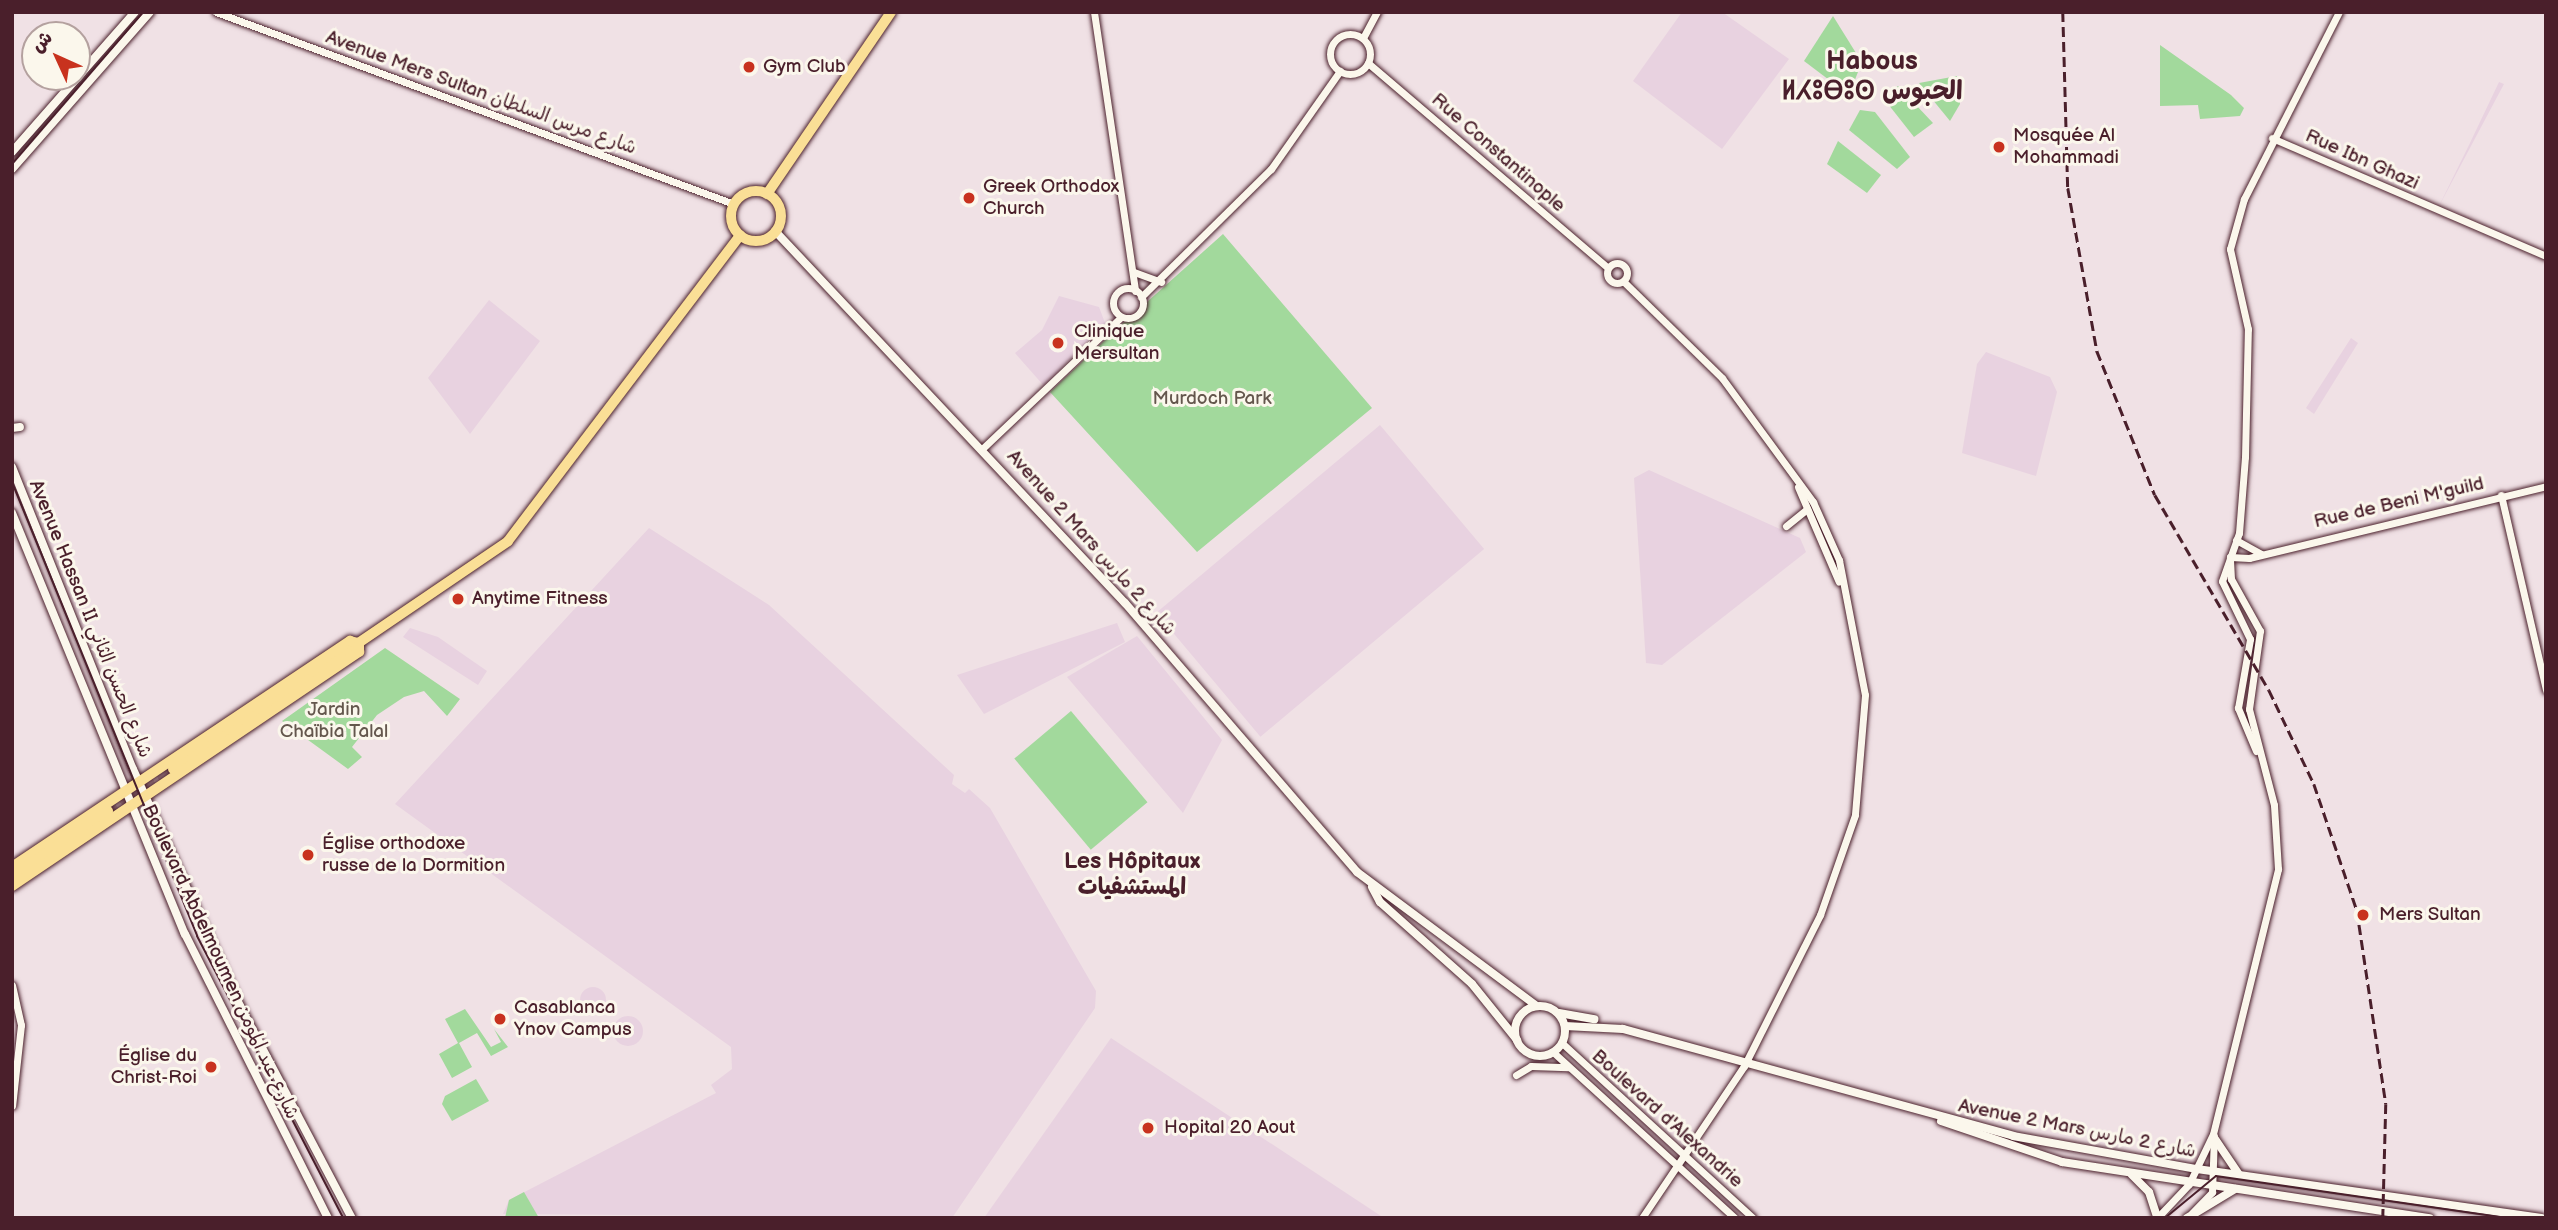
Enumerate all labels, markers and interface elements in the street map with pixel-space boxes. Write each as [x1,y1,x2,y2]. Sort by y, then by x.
north arrow [21,21,91,91]
street label: Avenue Mers Sultan شارع مرس السلطان [322,26,640,160]
text: ش [27,27,58,58]
district label: Habous ⵍⵃⵓⴱⵓⵙ الحبوس [1781,46,1963,108]
place label: Gym Club [763,56,846,78]
marker: Gym Club [741,59,757,75]
street label: Rue Constantinople [1426,89,1570,217]
place label: Mosquée Al Mohammadi [2013,125,2119,169]
street label: Rue Ibn Ghazi [2302,125,2422,195]
marker: Mosquée Al Mohammadi [1991,139,2007,155]
place label: Greek Orthodox Church [983,176,1119,220]
marker: Greek Orthodox Church [961,190,977,206]
place label: Clinique Mersultan [1074,321,1159,365]
marker: Clinique Mersultan [1048,333,1068,353]
park label: Murdoch Park [1153,388,1271,410]
street label: Avenue 2 Mars شارع 2 مارس [1002,446,1180,640]
street label: Rue de Beni M'guild [2312,472,2486,534]
street label: Avenue Hassan II شارع الحسن الثاني [24,477,156,761]
place label: Anytime Fitness [472,588,608,610]
marker: Anytime Fitness [450,591,466,607]
park label: Jardin Chaïbia Talal [279,699,389,743]
street label: Boulevard Abdelmoumen شارع عبد المومن [137,801,303,1123]
place label: Église orthodoxe russe de la Dormition [322,833,505,877]
marker: Église orthodoxe russe de la Dormition [300,847,316,863]
district label: Les Hôpitaux المستشفيات [1064,847,1200,901]
place label: Mers Sultan [2379,904,2481,926]
marker: Mers Sultan [2353,905,2373,925]
place label: Casablanca Ynov Campus [514,997,632,1041]
marker: Casablanca Ynov Campus [492,1011,508,1027]
place label: Église du Christ-Roi [111,1045,197,1089]
street label: Boulevard d'Alexandrie [1587,1045,1747,1193]
marker: Église du Christ-Roi [203,1059,219,1075]
street label: Avenue 2 Mars شارع 2 مارس [1956,1095,2198,1163]
place label: Hopital 20 Aout [1164,1117,1295,1139]
marker: Hopital 20 Aout [1138,1118,1158,1138]

